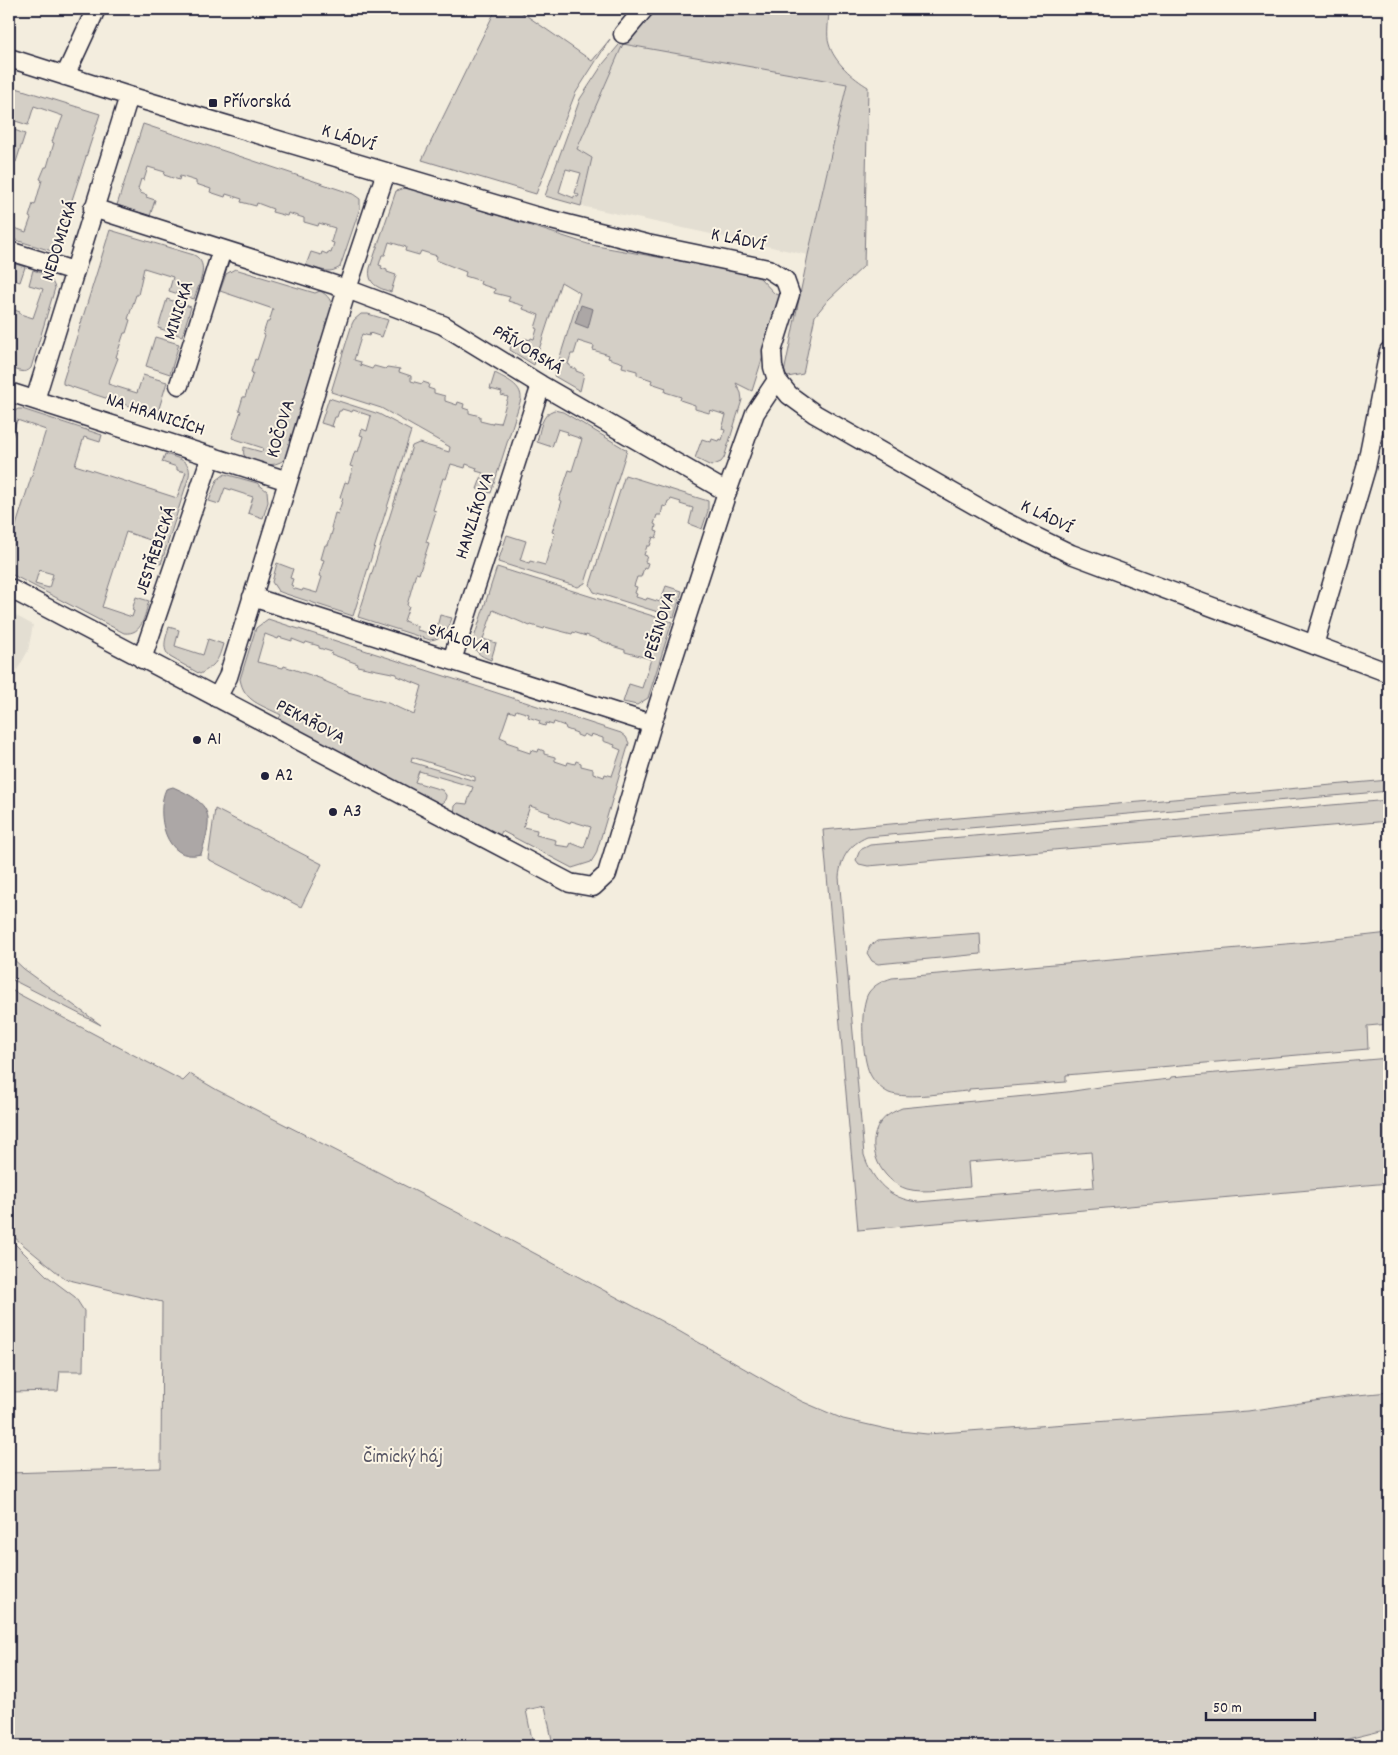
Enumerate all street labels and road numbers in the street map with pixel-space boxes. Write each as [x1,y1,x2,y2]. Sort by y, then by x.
street label: K LÁDVÍ [318,118,379,160]
street label: NEDOMICKÁ [36,197,86,285]
street label: K LÁDVÍ [708,222,768,260]
street label: MINICKÁ [158,278,202,344]
street label: PŘÍVORSKÁ [486,319,568,383]
street label: NA HRANICÍCH [102,387,208,445]
street label: KOČOVA [260,397,304,461]
street label: HANZLÍKOVA [449,469,503,563]
street label: K LÁDVÍ [1015,494,1077,542]
street label: JESTŘEBICKÁ [129,503,185,599]
street label: PEŠINOVA [637,588,685,664]
street label: SKÁLOVA [424,617,494,663]
street label: PEKAŘOVA [270,693,350,753]

